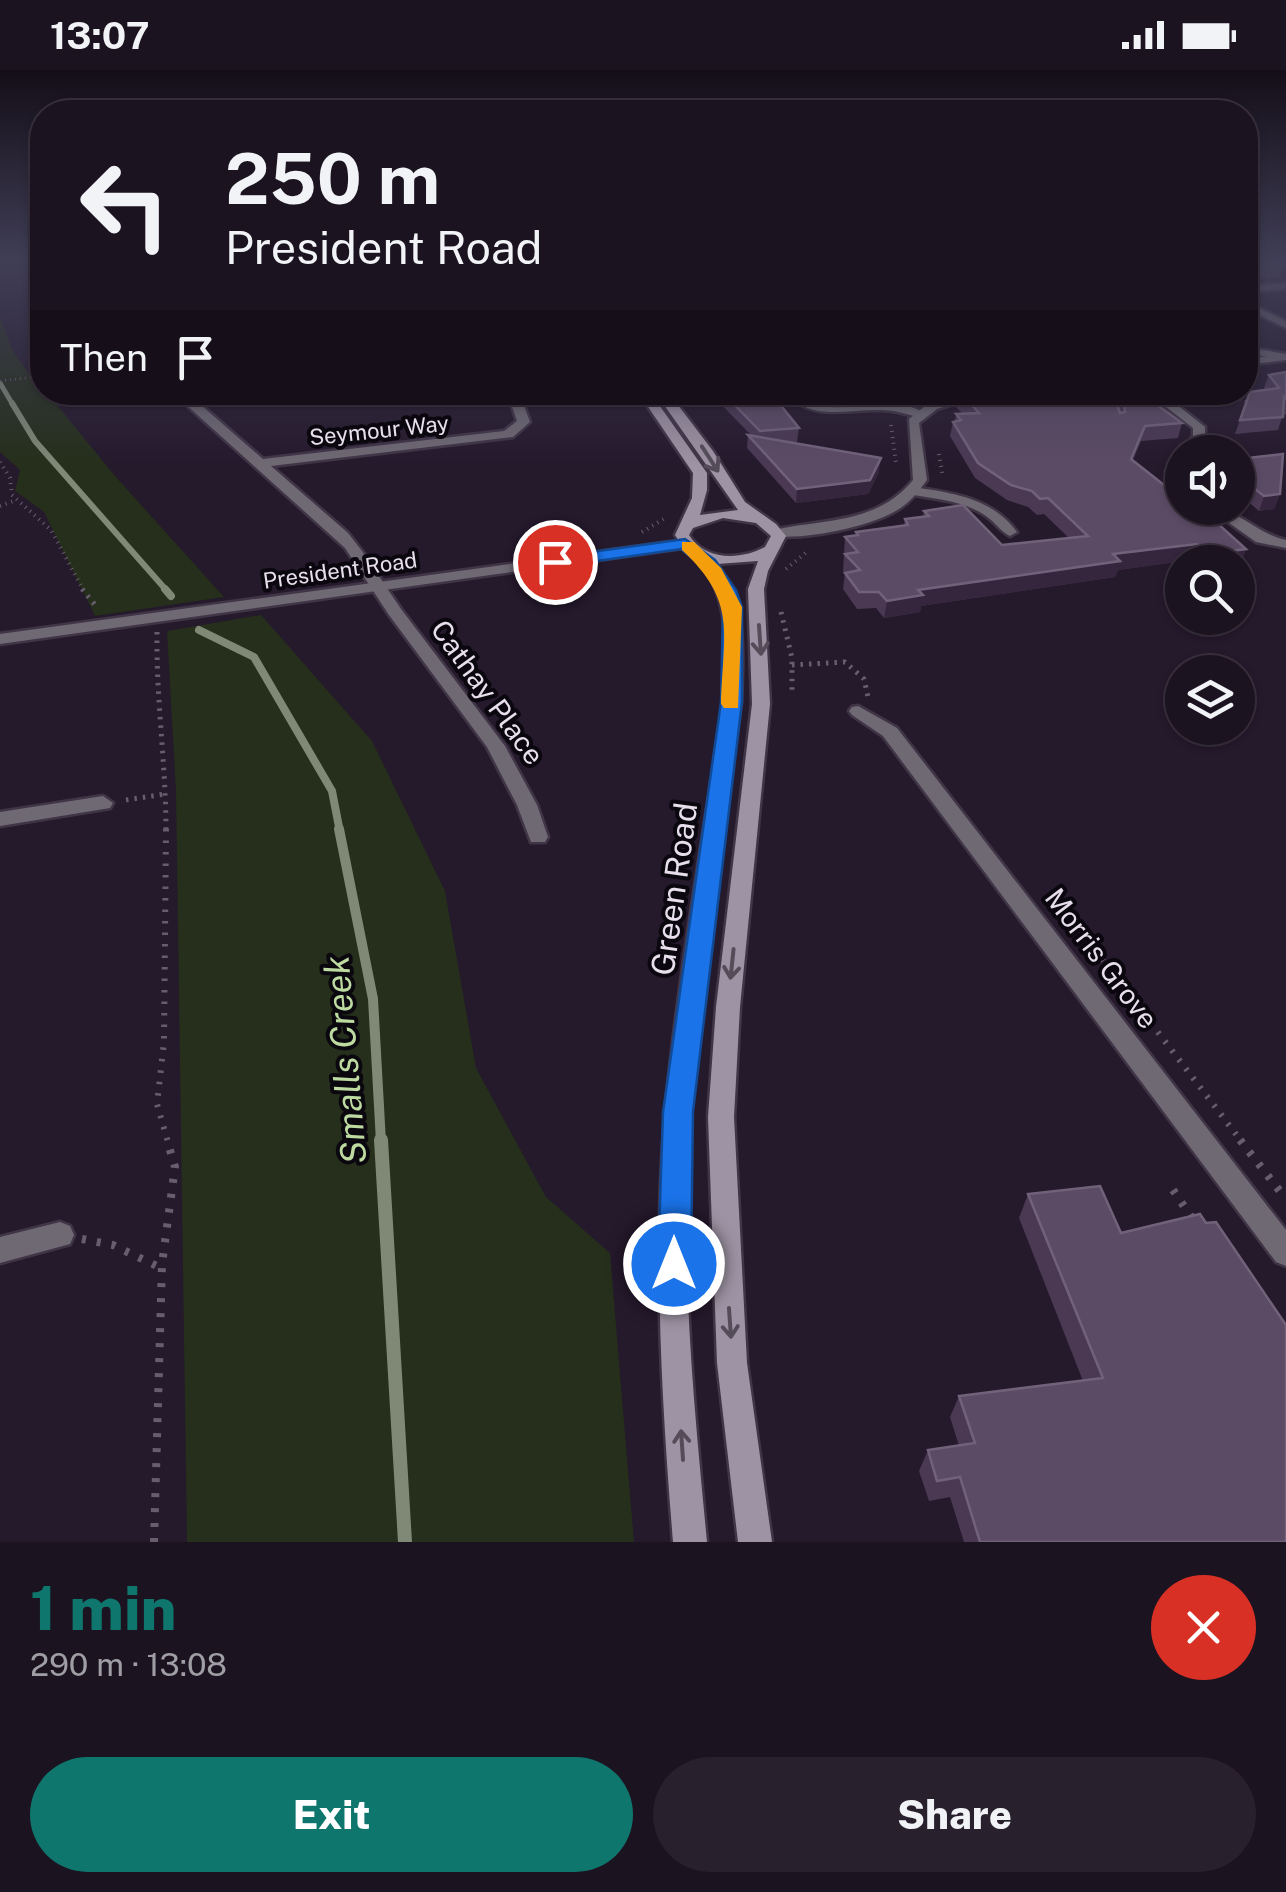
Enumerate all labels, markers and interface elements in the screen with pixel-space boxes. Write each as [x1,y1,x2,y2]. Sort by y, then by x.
text: 13:07 [50,13,149,58]
text: 250 m [225,137,440,220]
icon: left [60,140,190,270]
text: President Road [225,221,542,274]
icon: arrive [168,330,223,385]
text: Then [60,335,148,380]
street label: Seymour Way [308,410,450,450]
map controls [1165,435,1255,745]
button: sound [1165,435,1255,525]
one-way arrow [700,444,721,472]
pin [513,520,598,605]
icon: arrive [528,535,583,590]
button: search [1165,545,1255,635]
street label: President Road [261,546,419,594]
street label: Cathay Place [425,613,551,771]
one-way arrow [751,624,770,656]
button: layers [1165,655,1255,745]
street label: Green Road [644,800,704,978]
street label: Morris Grove [1039,882,1165,1034]
one-way arrow [722,947,741,979]
water label: Smalls Creek [315,954,375,1166]
position arrow [622,1212,726,1316]
one-way arrow [720,1306,739,1338]
one-way arrow [673,1429,692,1461]
text: 1 min [30,1573,177,1644]
button: close [1151,1575,1256,1680]
text: 290 m · 13:08 [30,1646,227,1683]
button: Exit [30,1757,633,1872]
button: Share [653,1757,1256,1872]

